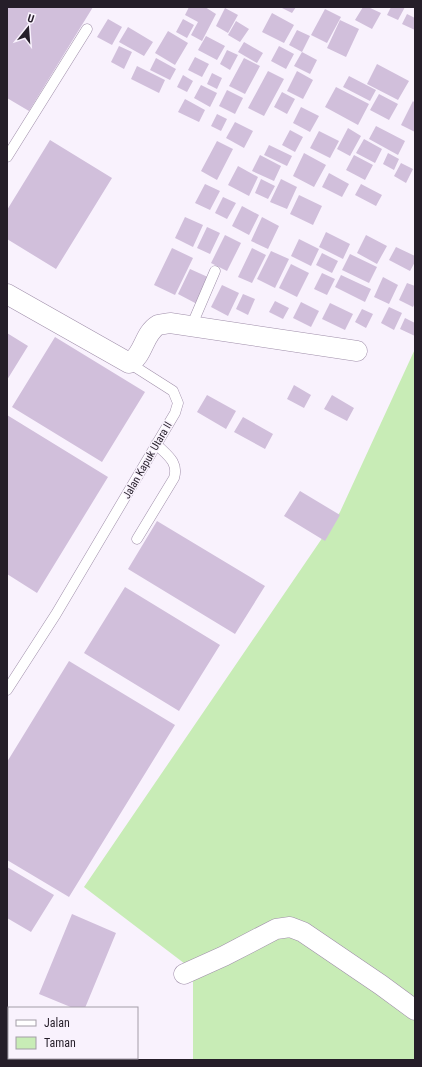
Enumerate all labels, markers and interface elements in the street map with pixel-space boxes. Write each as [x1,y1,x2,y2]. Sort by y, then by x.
north arrow [8,8,48,48]
text: U [26,12,36,26]
street label: Jalan Kapuk Utara II [120,419,175,501]
legend [8,1007,138,1059]
text: Jalan [44,1016,70,1030]
text: Taman [44,1036,76,1050]

